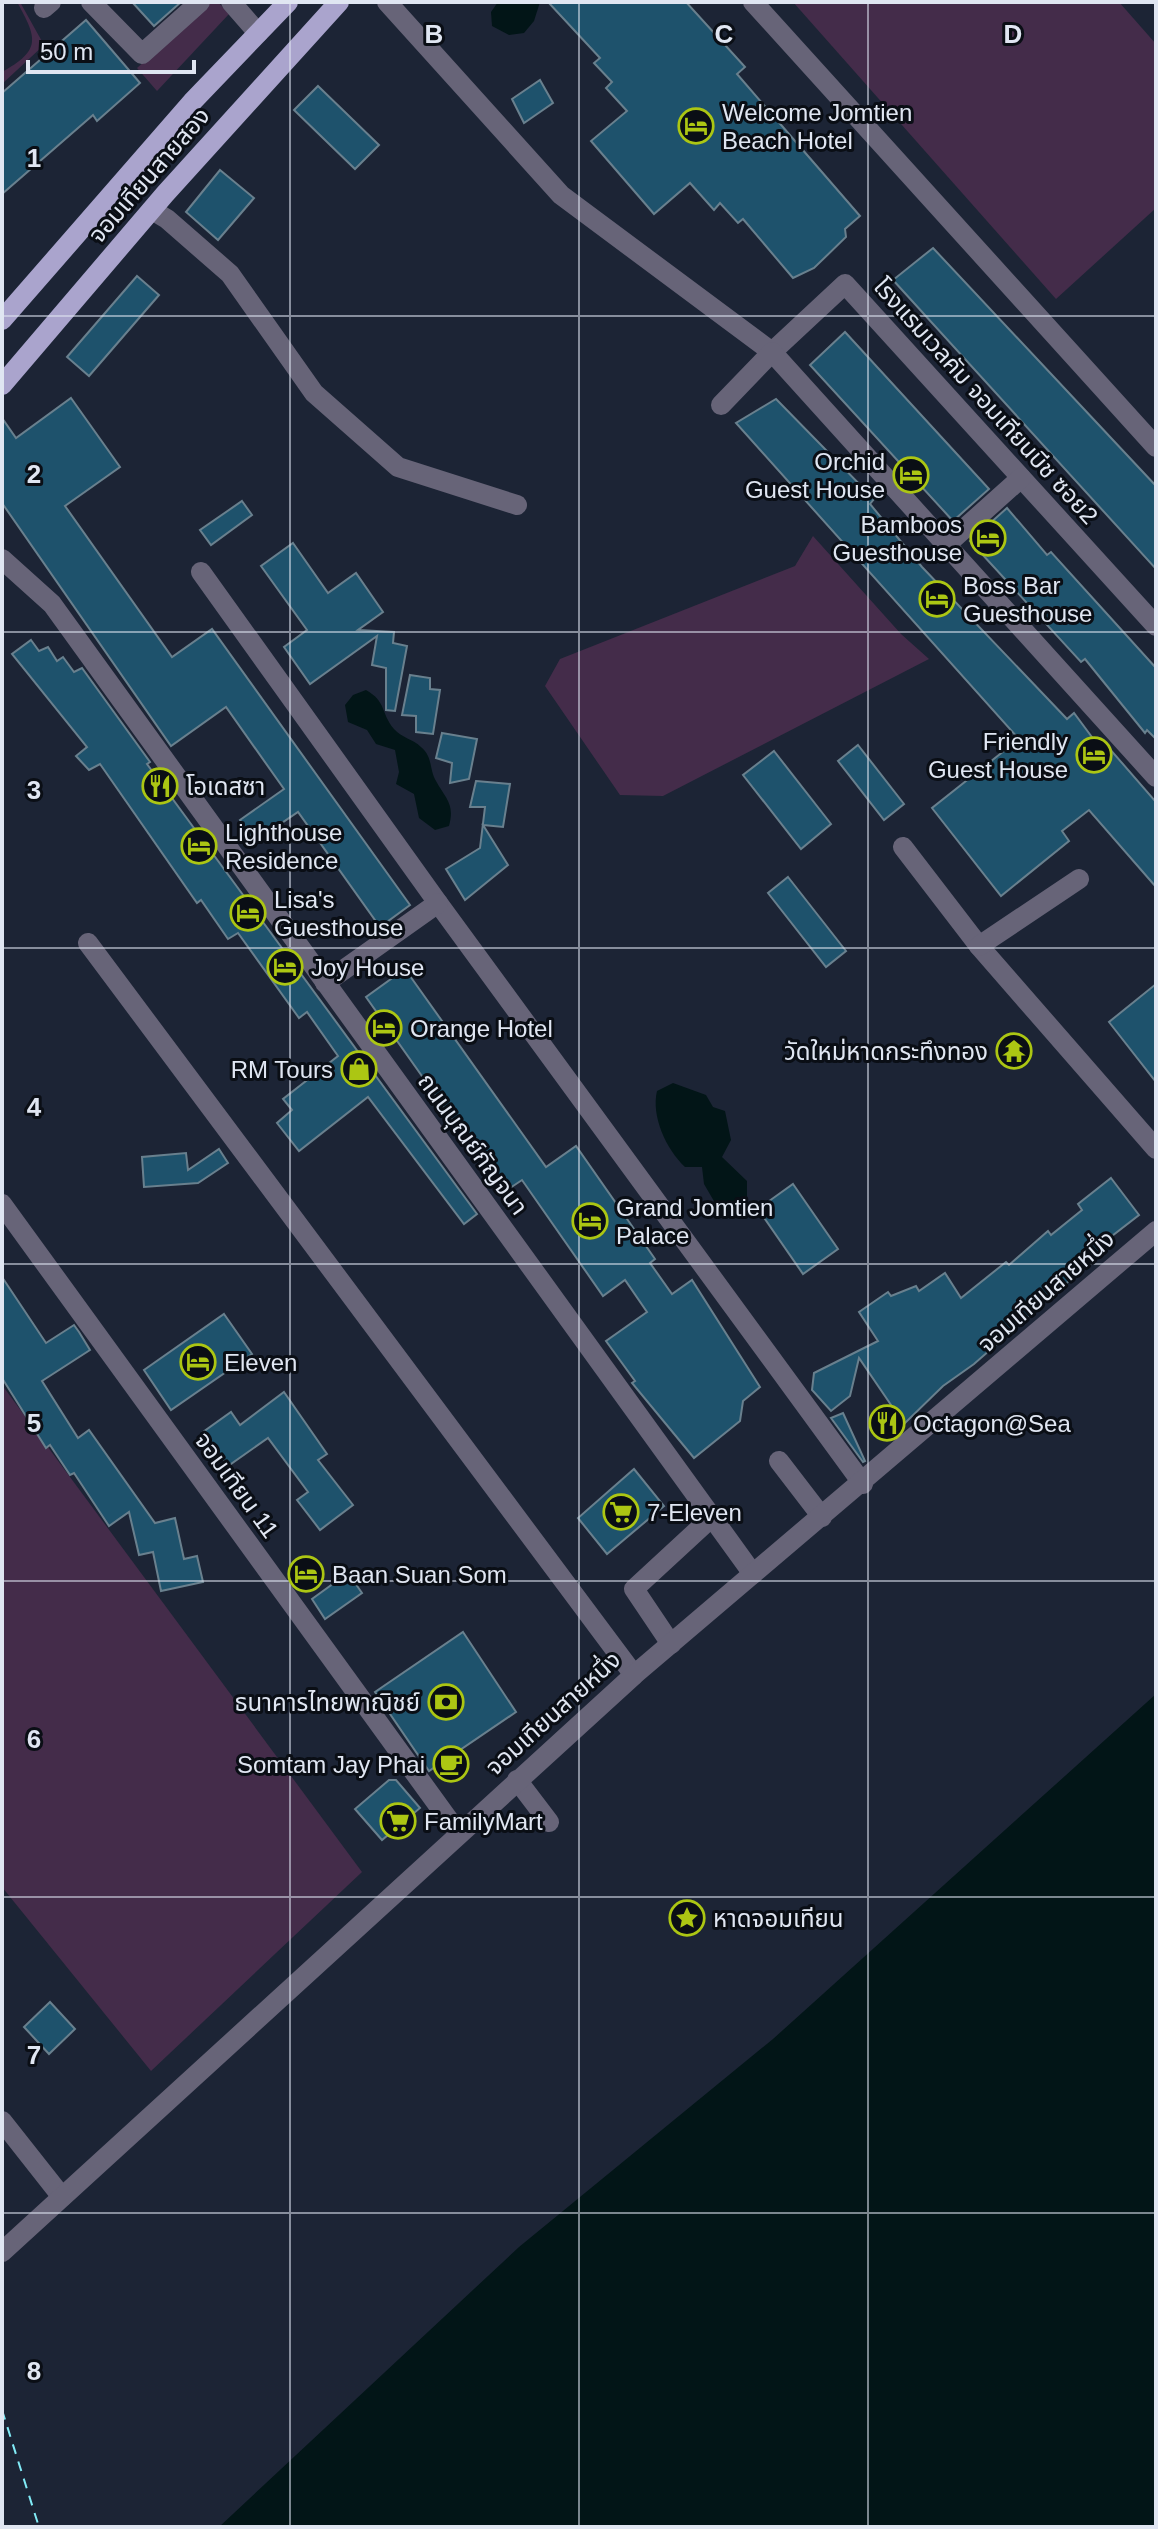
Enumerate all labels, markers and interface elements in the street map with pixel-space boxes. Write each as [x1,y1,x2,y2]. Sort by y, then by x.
text: B [425,19,443,49]
text: C [715,19,734,49]
text: D [1004,19,1022,49]
scale bar [28,24,194,74]
text: 50 m [40,38,93,65]
place label: Welcome Jomtien Beach Hotel [722,99,912,154]
street label: จอมเทียนสายสอง [83,102,215,248]
hotel icon: Welcome Jomtien Beach Hotel [677,107,715,145]
text: 1 [27,143,41,173]
street label: โรงแรมเวลคัม จอมเทียนบีช ซอย2 [869,273,1103,529]
place label: Orchid Guest House [745,448,885,503]
hotel icon: Orchid Guest House [892,456,930,494]
text: 2 [27,459,41,489]
place label: Bamboos Guesthouse [833,511,962,566]
hotel icon: Bamboos Guesthouse [969,519,1007,557]
place label: Boss Bar Guesthouse [963,572,1092,627]
hotel icon: Boss Bar Guesthouse [918,580,956,618]
place label: Friendly Guest House [928,728,1068,783]
hotel icon: Friendly Guest House [1075,736,1113,774]
restaurant icon: โอเดสซา [141,767,179,805]
place label: โอเดสซา [186,773,265,800]
text: 3 [27,775,41,805]
place label: Lighthouse Residence [225,819,342,874]
hotel icon: Lighthouse Residence [180,827,218,865]
place label: Lisa's Guesthouse [274,886,403,941]
hotel icon: Lisa's Guesthouse [229,894,267,932]
hotel icon: Joy House [266,948,304,986]
place label: Joy House [311,954,424,981]
hotel icon: Orange Hotel [365,1009,403,1047]
place label: Orange Hotel [410,1015,553,1042]
temple icon: วัดใหม่หาดกระทึงทอง [995,1032,1033,1070]
place label: วัดใหม่หาดกระทึงทอง [784,1038,988,1065]
shop icon: RM Tours [340,1050,378,1088]
place label: RM Tours [231,1056,333,1083]
street label: ถนนบุณย์กัญจนา [411,1068,533,1221]
text: 4 [27,1092,42,1122]
place label: Grand Jomtien Palace [616,1194,773,1249]
hotel icon: Grand Jomtien Palace [571,1202,609,1240]
street label: จอมเทียนสายหนึ่ง [971,1222,1120,1357]
hotel icon: Eleven [179,1343,217,1381]
place label: Eleven [224,1349,297,1376]
restaurant icon: Octagon@Sea [868,1404,906,1442]
text: 5 [27,1408,41,1438]
place label: Octagon@Sea [913,1410,1071,1437]
street label: จอมเทียน 11 [190,1427,284,1543]
supermarket icon: 7-Eleven [602,1493,640,1531]
place label: 7-Eleven [647,1499,742,1526]
hotel icon: Baan Suan Som [287,1555,325,1593]
place label: Baan Suan Som [332,1561,507,1588]
street label: จอมเทียนสายหนึ่ง [478,1643,626,1780]
bank icon: ธนาคารไทยพาณิชย์ [427,1683,465,1721]
place label: ธนาคารไทยพาณิชย์ [234,1689,420,1716]
text: 6 [27,1724,41,1754]
cafe icon: Somtam Jay Phai [432,1745,470,1783]
place label: Somtam Jay Phai [237,1751,425,1778]
supermarket icon: FamilyMart [379,1802,417,1840]
place label: FamilyMart [424,1808,543,1835]
place icon: หาดจอมเทียน [668,1899,706,1937]
place label: หาดจอมเทียน [713,1905,844,1932]
text: 7 [27,2040,41,2070]
text: 8 [27,2356,41,2386]

